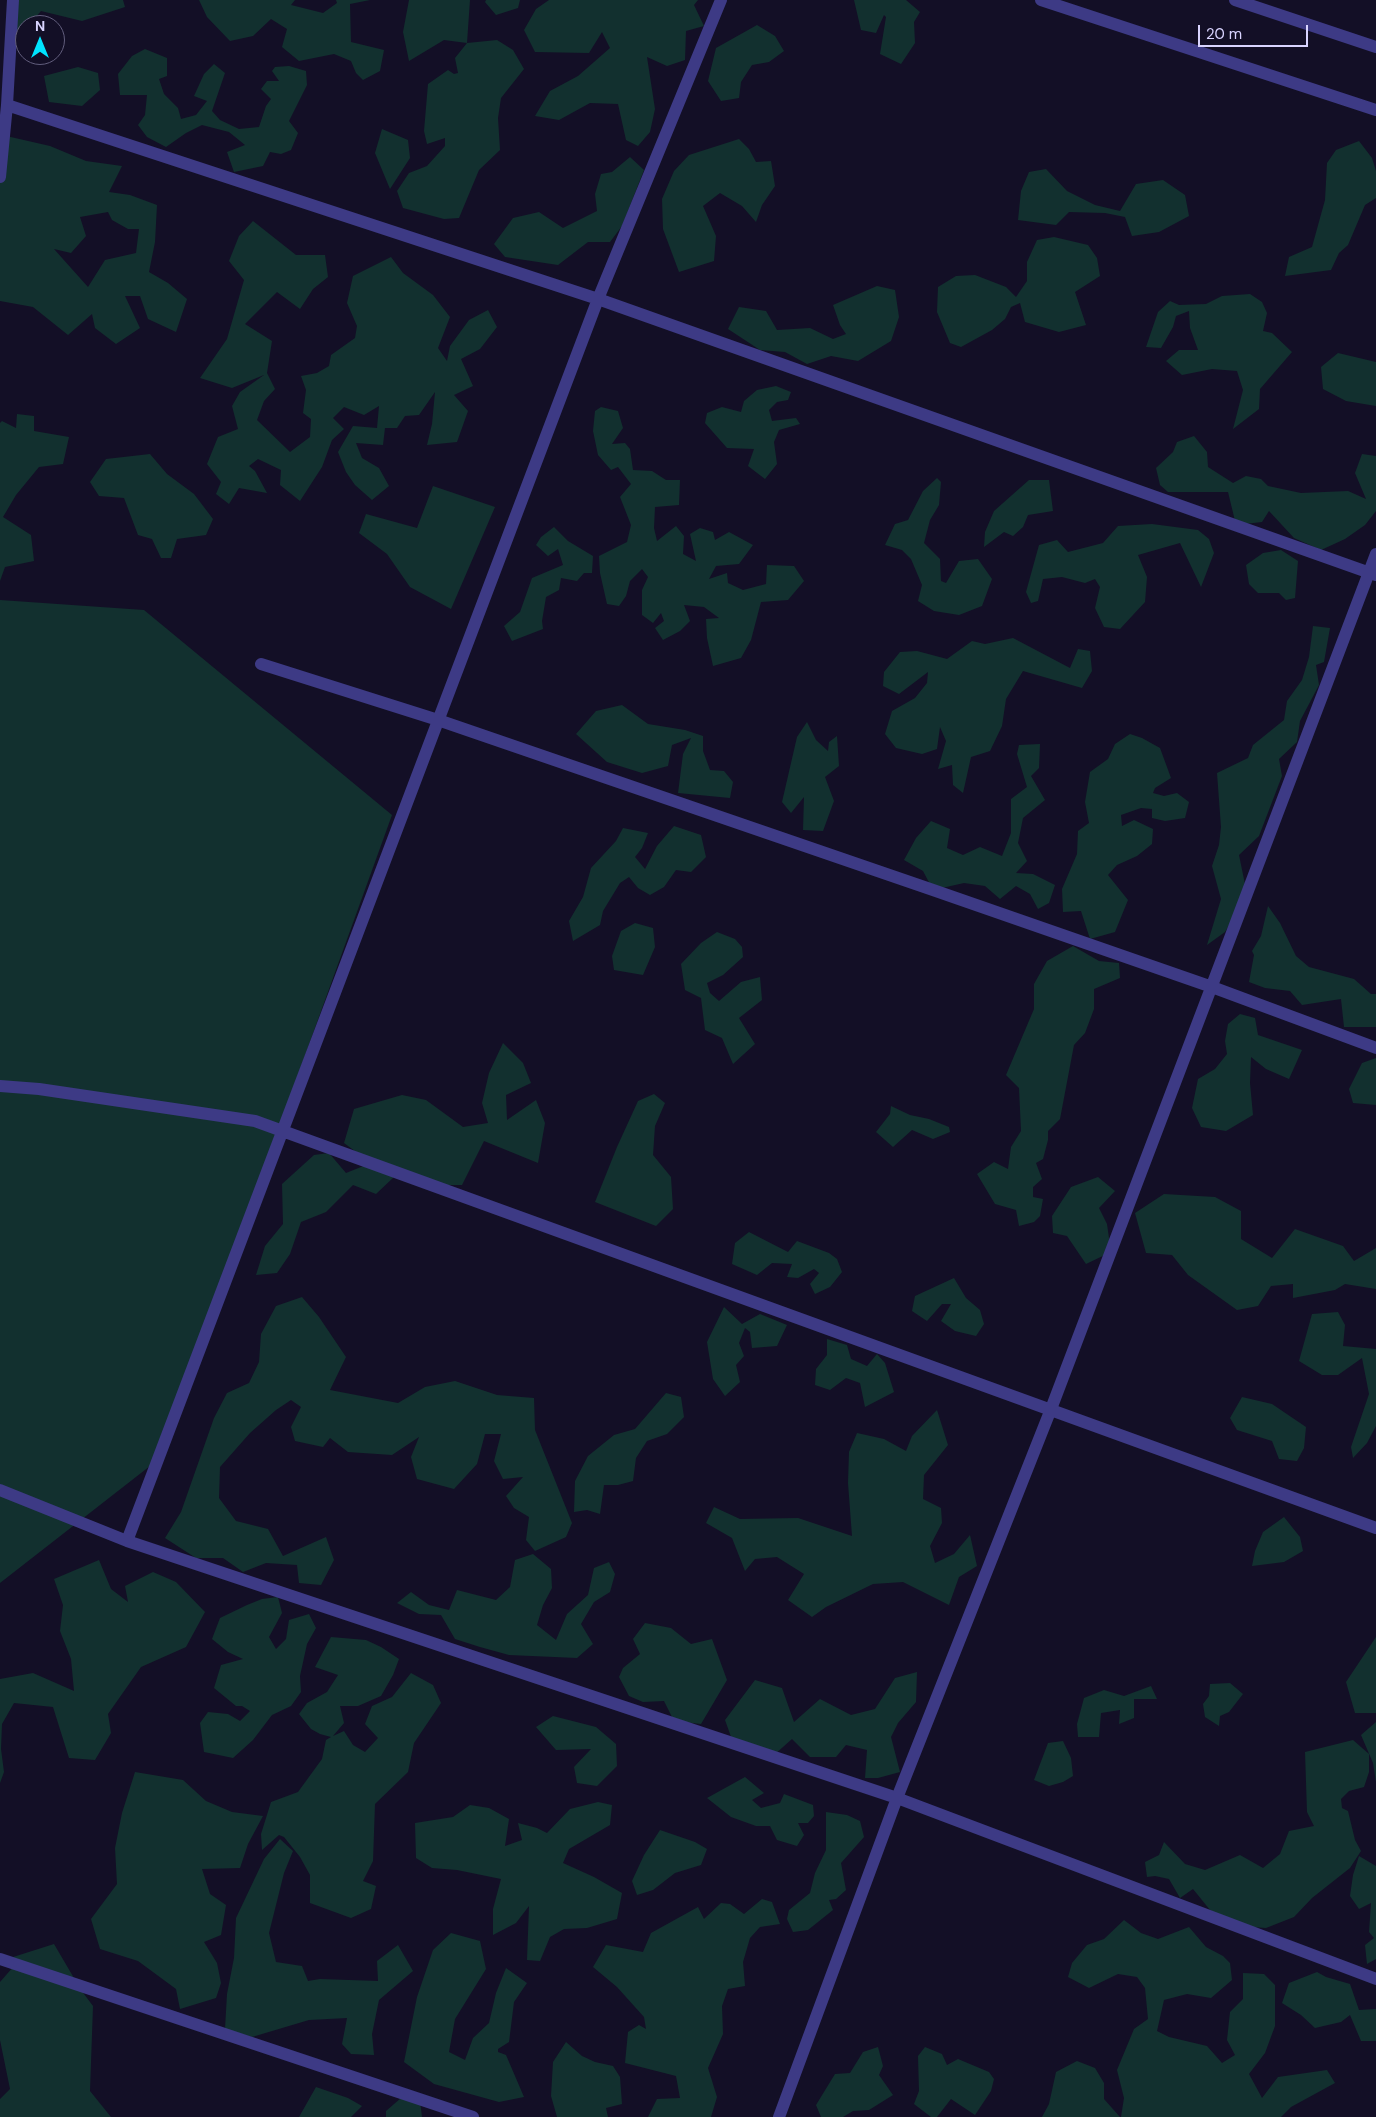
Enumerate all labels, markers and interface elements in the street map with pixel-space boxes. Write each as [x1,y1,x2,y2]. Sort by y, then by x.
north arrow [15,15,65,65]
scale bar [1201,15,1311,47]
text: N [35,17,45,35]
text: 20 m [1206,24,1242,44]

